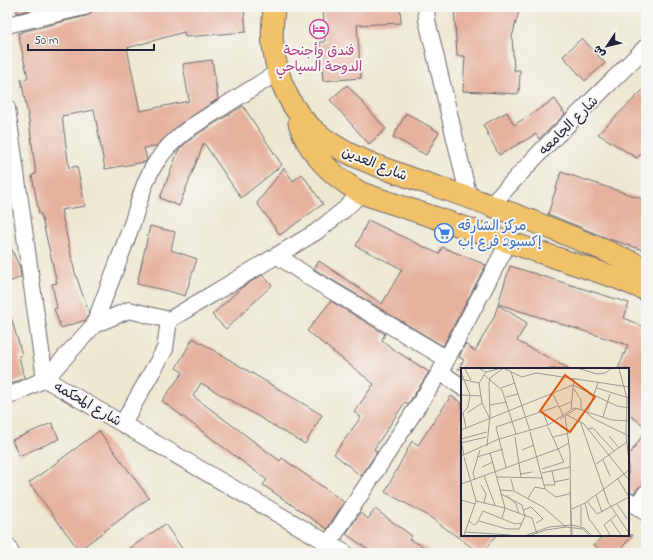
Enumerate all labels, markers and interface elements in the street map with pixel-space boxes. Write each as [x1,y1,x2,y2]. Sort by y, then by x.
hotel icon: فندق وأجنحة الدوحة السياحي [308,18,330,40]
scale bar [28,26,154,52]
north arrow [587,26,627,66]
text: 50 m [34,32,58,50]
place label: فندق وأجنحة الدوحة السياحي [276,41,362,79]
text: ش [590,42,610,61]
street label: شارع الجامعه [534,91,604,161]
street label: شارع العدين [338,142,410,187]
place label: مركز الشارقه إكسبو2 فرع إب [458,216,542,253]
supermarket icon: مركز الشارقه إكسبو2 فرع إب [433,222,455,244]
inset map [461,368,629,536]
street label: شارع المحكمه [49,376,125,432]

